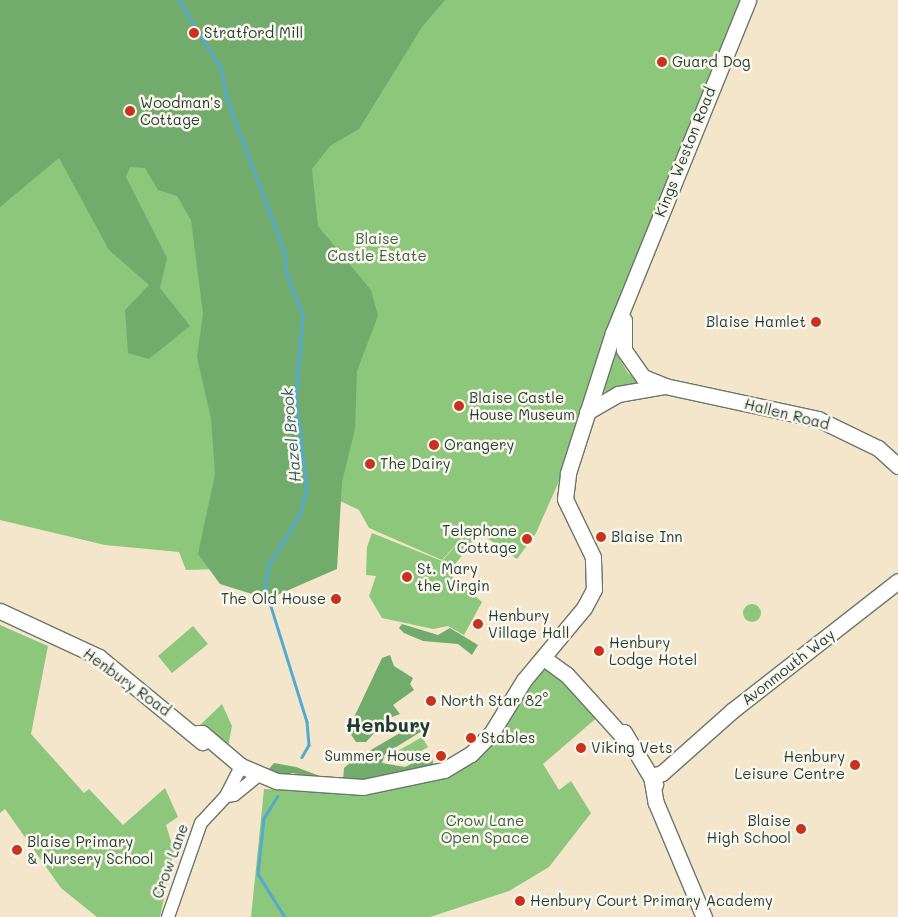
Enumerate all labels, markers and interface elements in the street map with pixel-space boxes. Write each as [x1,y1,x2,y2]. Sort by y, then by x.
place label: Stratford Mill [204,24,303,42]
marker: Stratford Mill [188,27,200,39]
place label: Guard Dog [672,53,750,71]
marker: Guard Dog [656,56,668,68]
street label: Kings Weston Road [651,84,719,220]
place label: Woodman's Cottage [140,93,221,128]
marker: Woodman's Cottage [124,105,136,117]
park label: Blaise Castle Estate [327,229,427,264]
place label: Blaise Hamlet [706,313,806,331]
marker: Blaise Hamlet [810,316,822,328]
water label: Hazel Brook [277,387,305,483]
place label: Blaise Castle House Museum [469,388,575,423]
street label: Hallen Road [742,395,832,433]
marker: Blaise Castle House Museum [453,400,465,412]
place label: Orangery [444,436,514,454]
marker: Orangery [428,439,440,451]
place label: The Dairy [380,455,450,473]
marker: The Dairy [364,458,376,470]
place label: Telephone Cottage [442,521,517,556]
place label: Blaise Inn [611,528,683,546]
marker: Blaise Inn [595,531,607,543]
marker: Telephone Cottage [521,533,533,545]
place label: St. Mary the Virgin [417,559,490,594]
marker: St. Mary the Virgin [401,571,413,583]
place label: The Old House [221,590,326,608]
marker: The Old House [330,593,342,605]
place label: Henbury Village Hall [488,606,569,641]
marker: Henbury Village Hall [472,618,484,630]
street label: Avonmouth Way [738,625,838,709]
place label: Henbury Lodge Hotel [609,633,697,668]
street label: Henbury Road [80,644,174,720]
marker: Henbury Lodge Hotel [593,645,605,657]
place label: North Star 82° [441,692,548,710]
marker: North Star 82° [425,695,437,707]
district label: Henbury [346,712,430,736]
place label: Stables [481,729,535,747]
marker: Stables [465,732,477,744]
place label: Viking Vets [591,739,672,757]
marker: Viking Vets [575,742,587,754]
place label: Summer House [324,747,431,765]
place label: Henbury Leisure Centre [734,747,845,782]
marker: Summer House [435,750,447,762]
marker: Henbury Leisure Centre [849,759,861,771]
park label: Crow Lane Open Space [441,811,529,846]
place label: Blaise High School [706,811,791,846]
street label: Crow Lane [148,821,192,901]
marker: Blaise High School [795,823,807,835]
place label: Blaise Primary & Nursery School [27,832,153,867]
marker: Blaise Primary & Nursery School [11,844,23,856]
place label: Henbury Court Primary Academy [530,892,773,910]
marker: Henbury Court Primary Academy [514,895,526,907]

